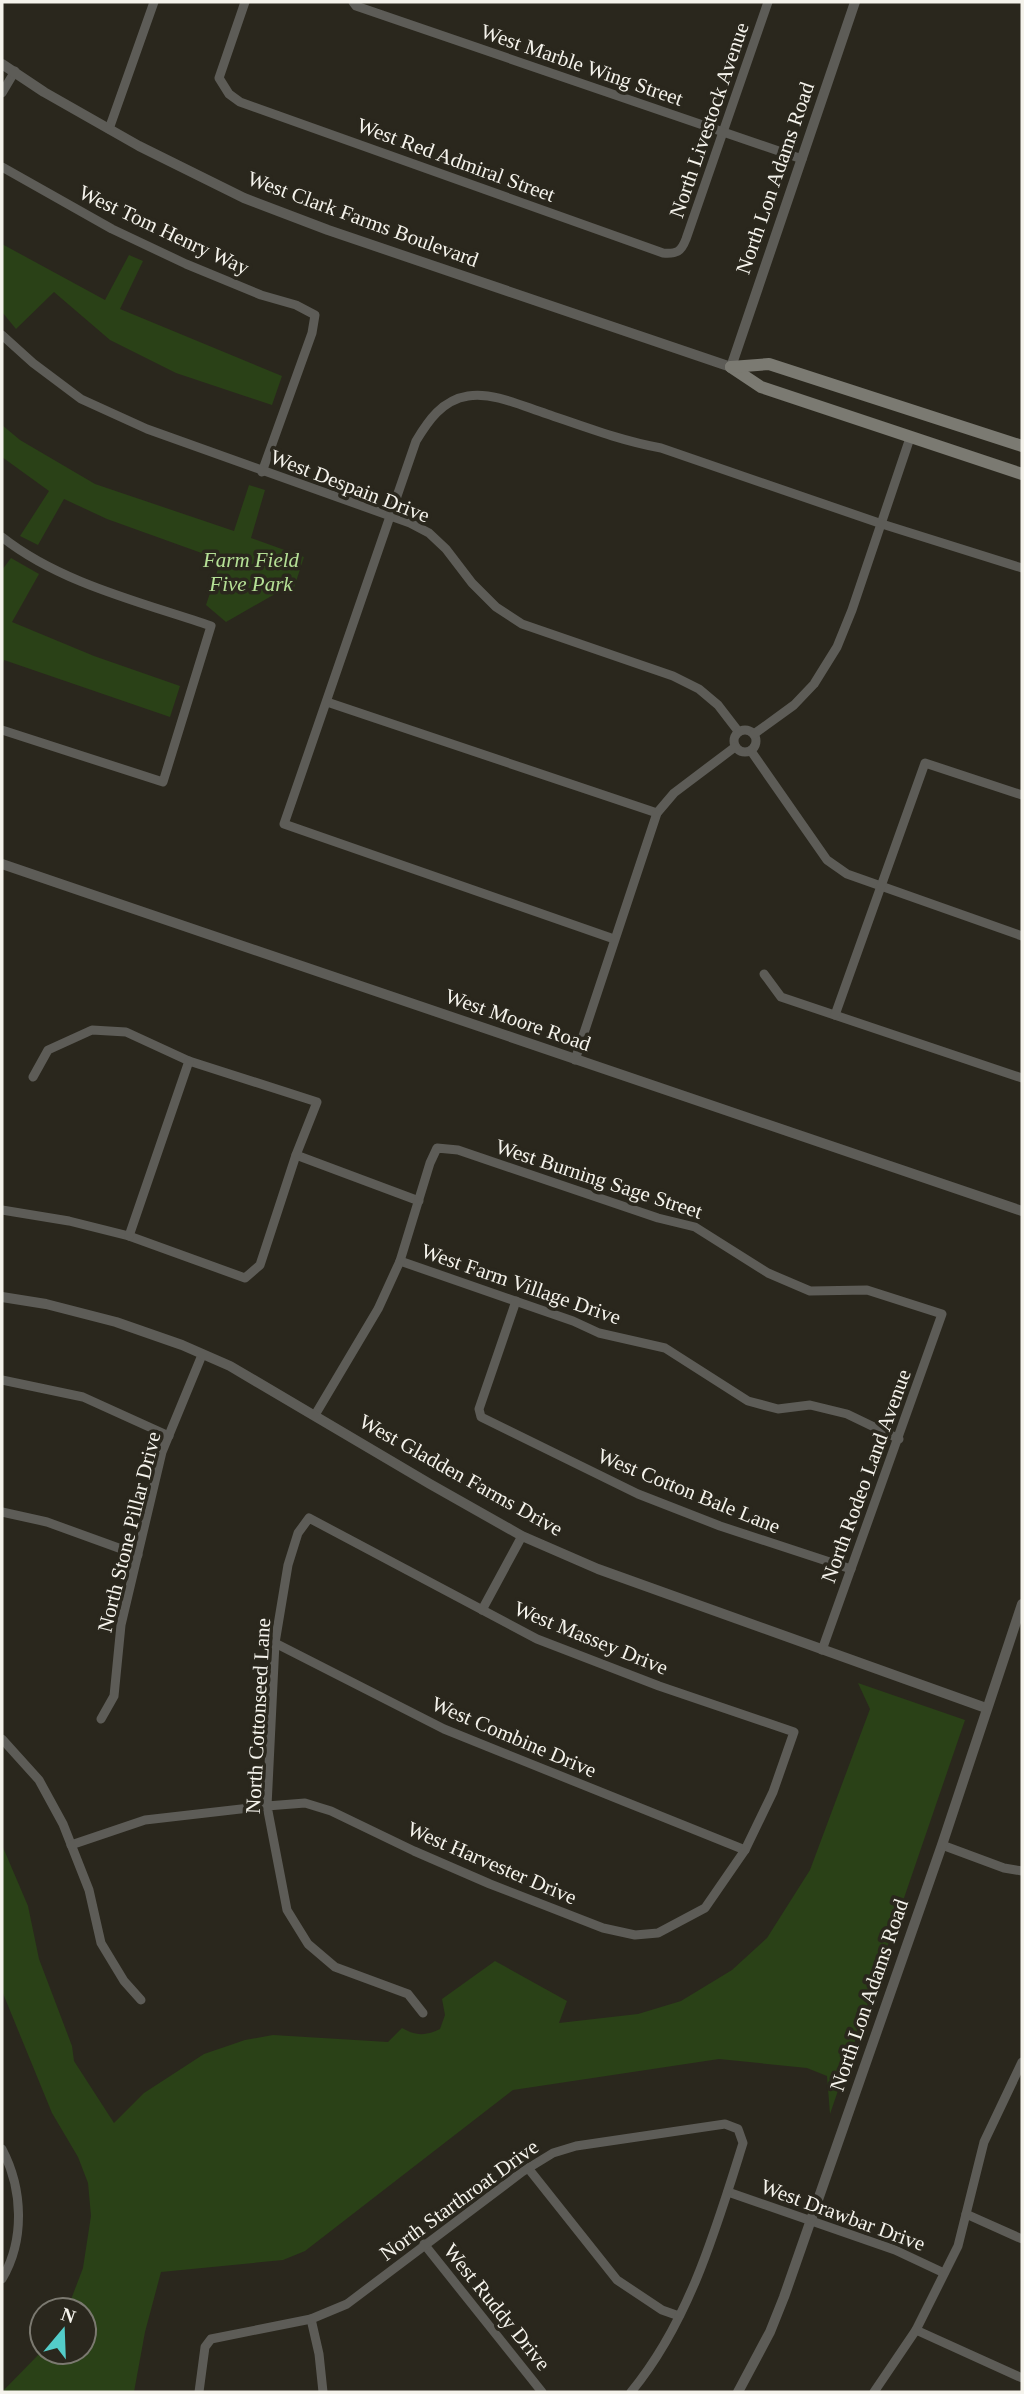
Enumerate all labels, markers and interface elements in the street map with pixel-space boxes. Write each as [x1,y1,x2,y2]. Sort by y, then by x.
street label: West Marble Wing Street [478,19,686,111]
street label: North Livestock Avenue [664,19,754,221]
street label: North Lon Adams Road [731,78,819,277]
street label: West Red Admiral Street [354,113,558,207]
street label: West Clark Farms Boulevard [244,166,482,272]
street label: West Tom Henry Way [75,180,253,280]
street label: West Despain Drive [267,445,433,527]
park label: Farm Field Five Park [202,548,300,596]
street label: West Moore Road [442,984,594,1056]
street label: West Burning Sage Street [493,1134,706,1224]
street label: West Farm Village Drive [418,1239,624,1329]
street label: North Rodeo Land Avenue [816,1366,916,1586]
street label: West Gladden Farms Drive [355,1409,567,1541]
street label: North Stone Pillar Drive [92,1429,166,1635]
street label: West Cotton Bale Lane [594,1443,784,1539]
street label: West Massey Drive [510,1596,672,1680]
street label: North Cottonseed Lane [241,1618,275,1814]
street label: West Combine Drive [428,1691,600,1783]
street label: West Harvester Drive [404,1817,580,1909]
street label: North Lon Adams Road [825,1895,913,2094]
street label: North Starthroat Drive [375,2134,543,2266]
street label: West Drawbar Drive [757,2174,929,2256]
street label: West Ruddy Drive [439,2239,555,2375]
north arrow [28,2296,98,2366]
text: N [58,2303,79,2328]

